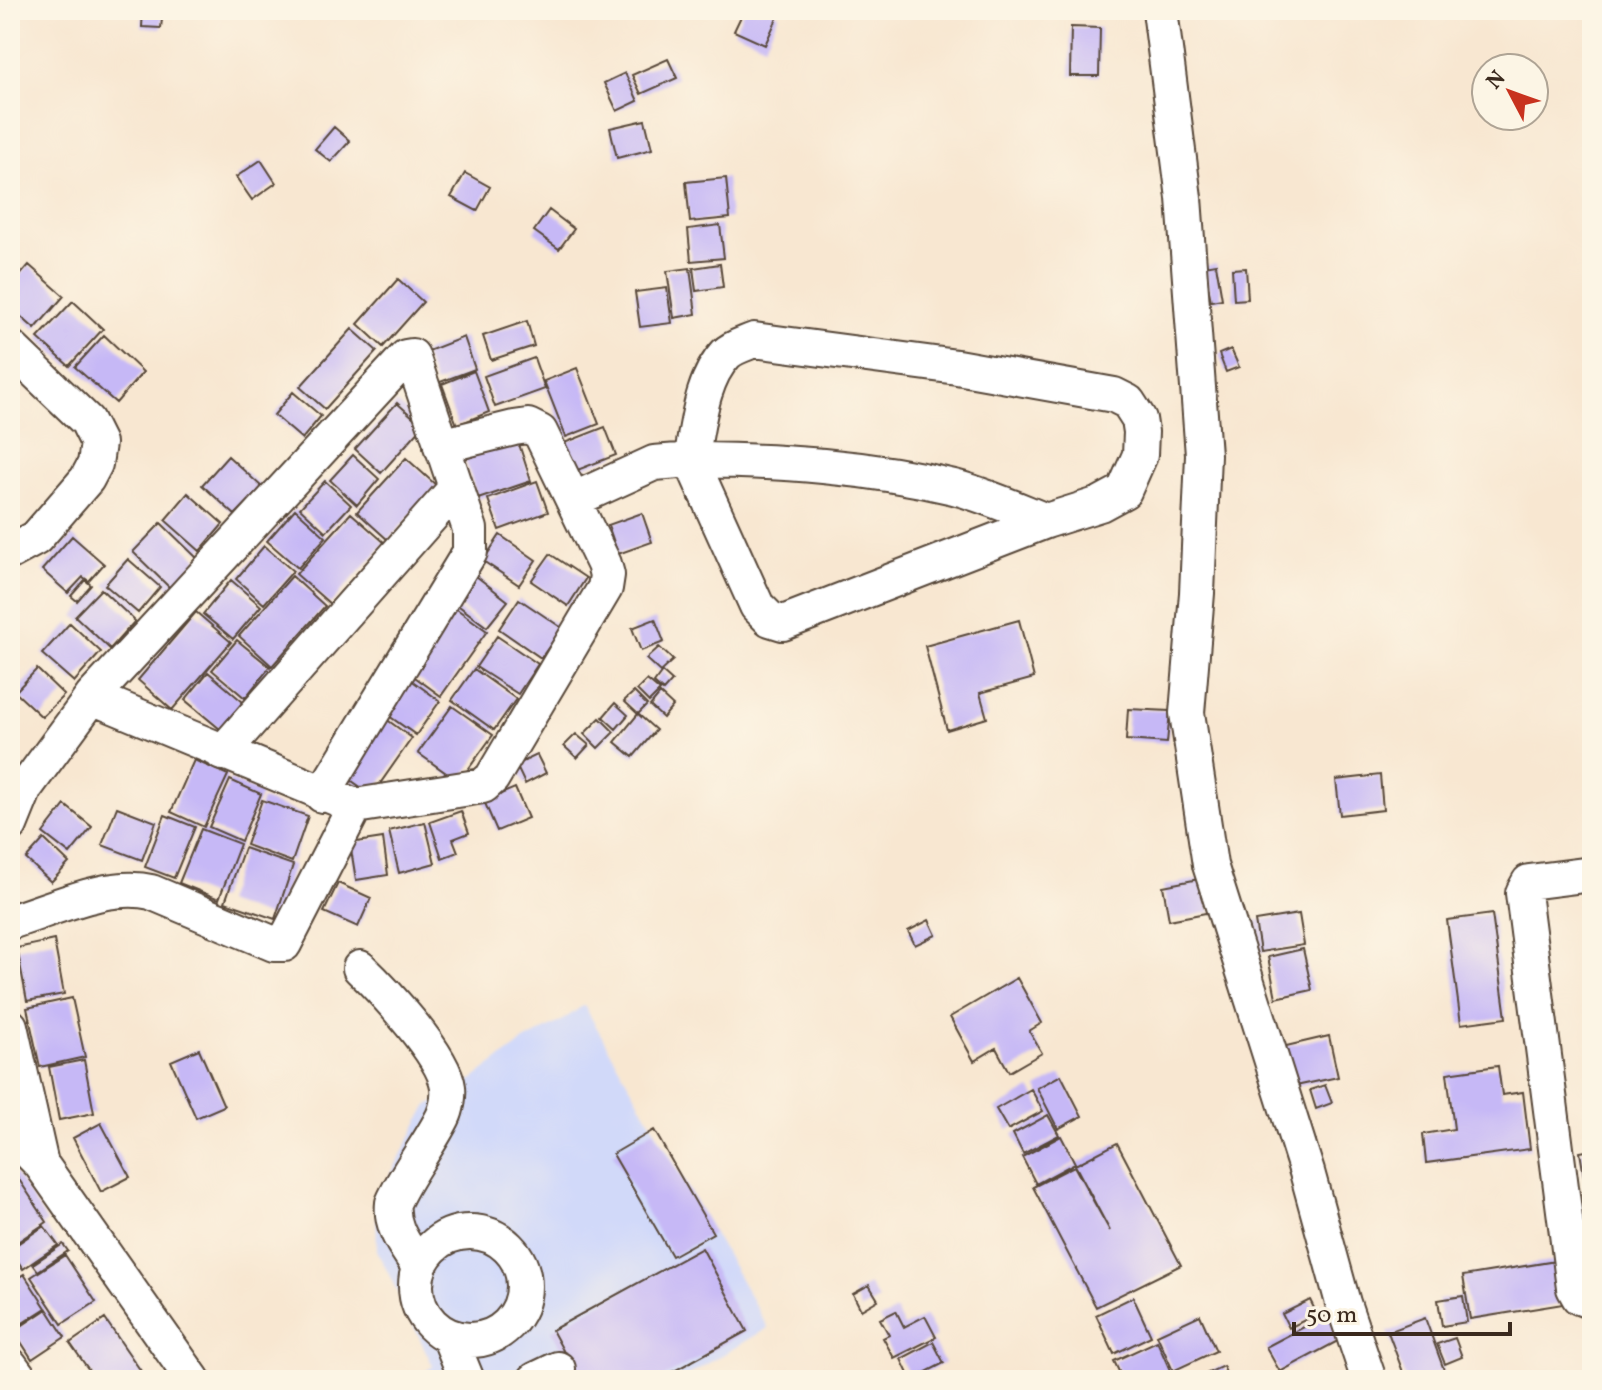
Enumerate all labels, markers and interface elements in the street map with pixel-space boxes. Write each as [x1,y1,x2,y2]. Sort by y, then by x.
north arrow [1470,52,1550,132]
text: N [1480,64,1514,97]
scale bar [1294,1286,1510,1336]
text: 50 m [1306,1299,1358,1333]

